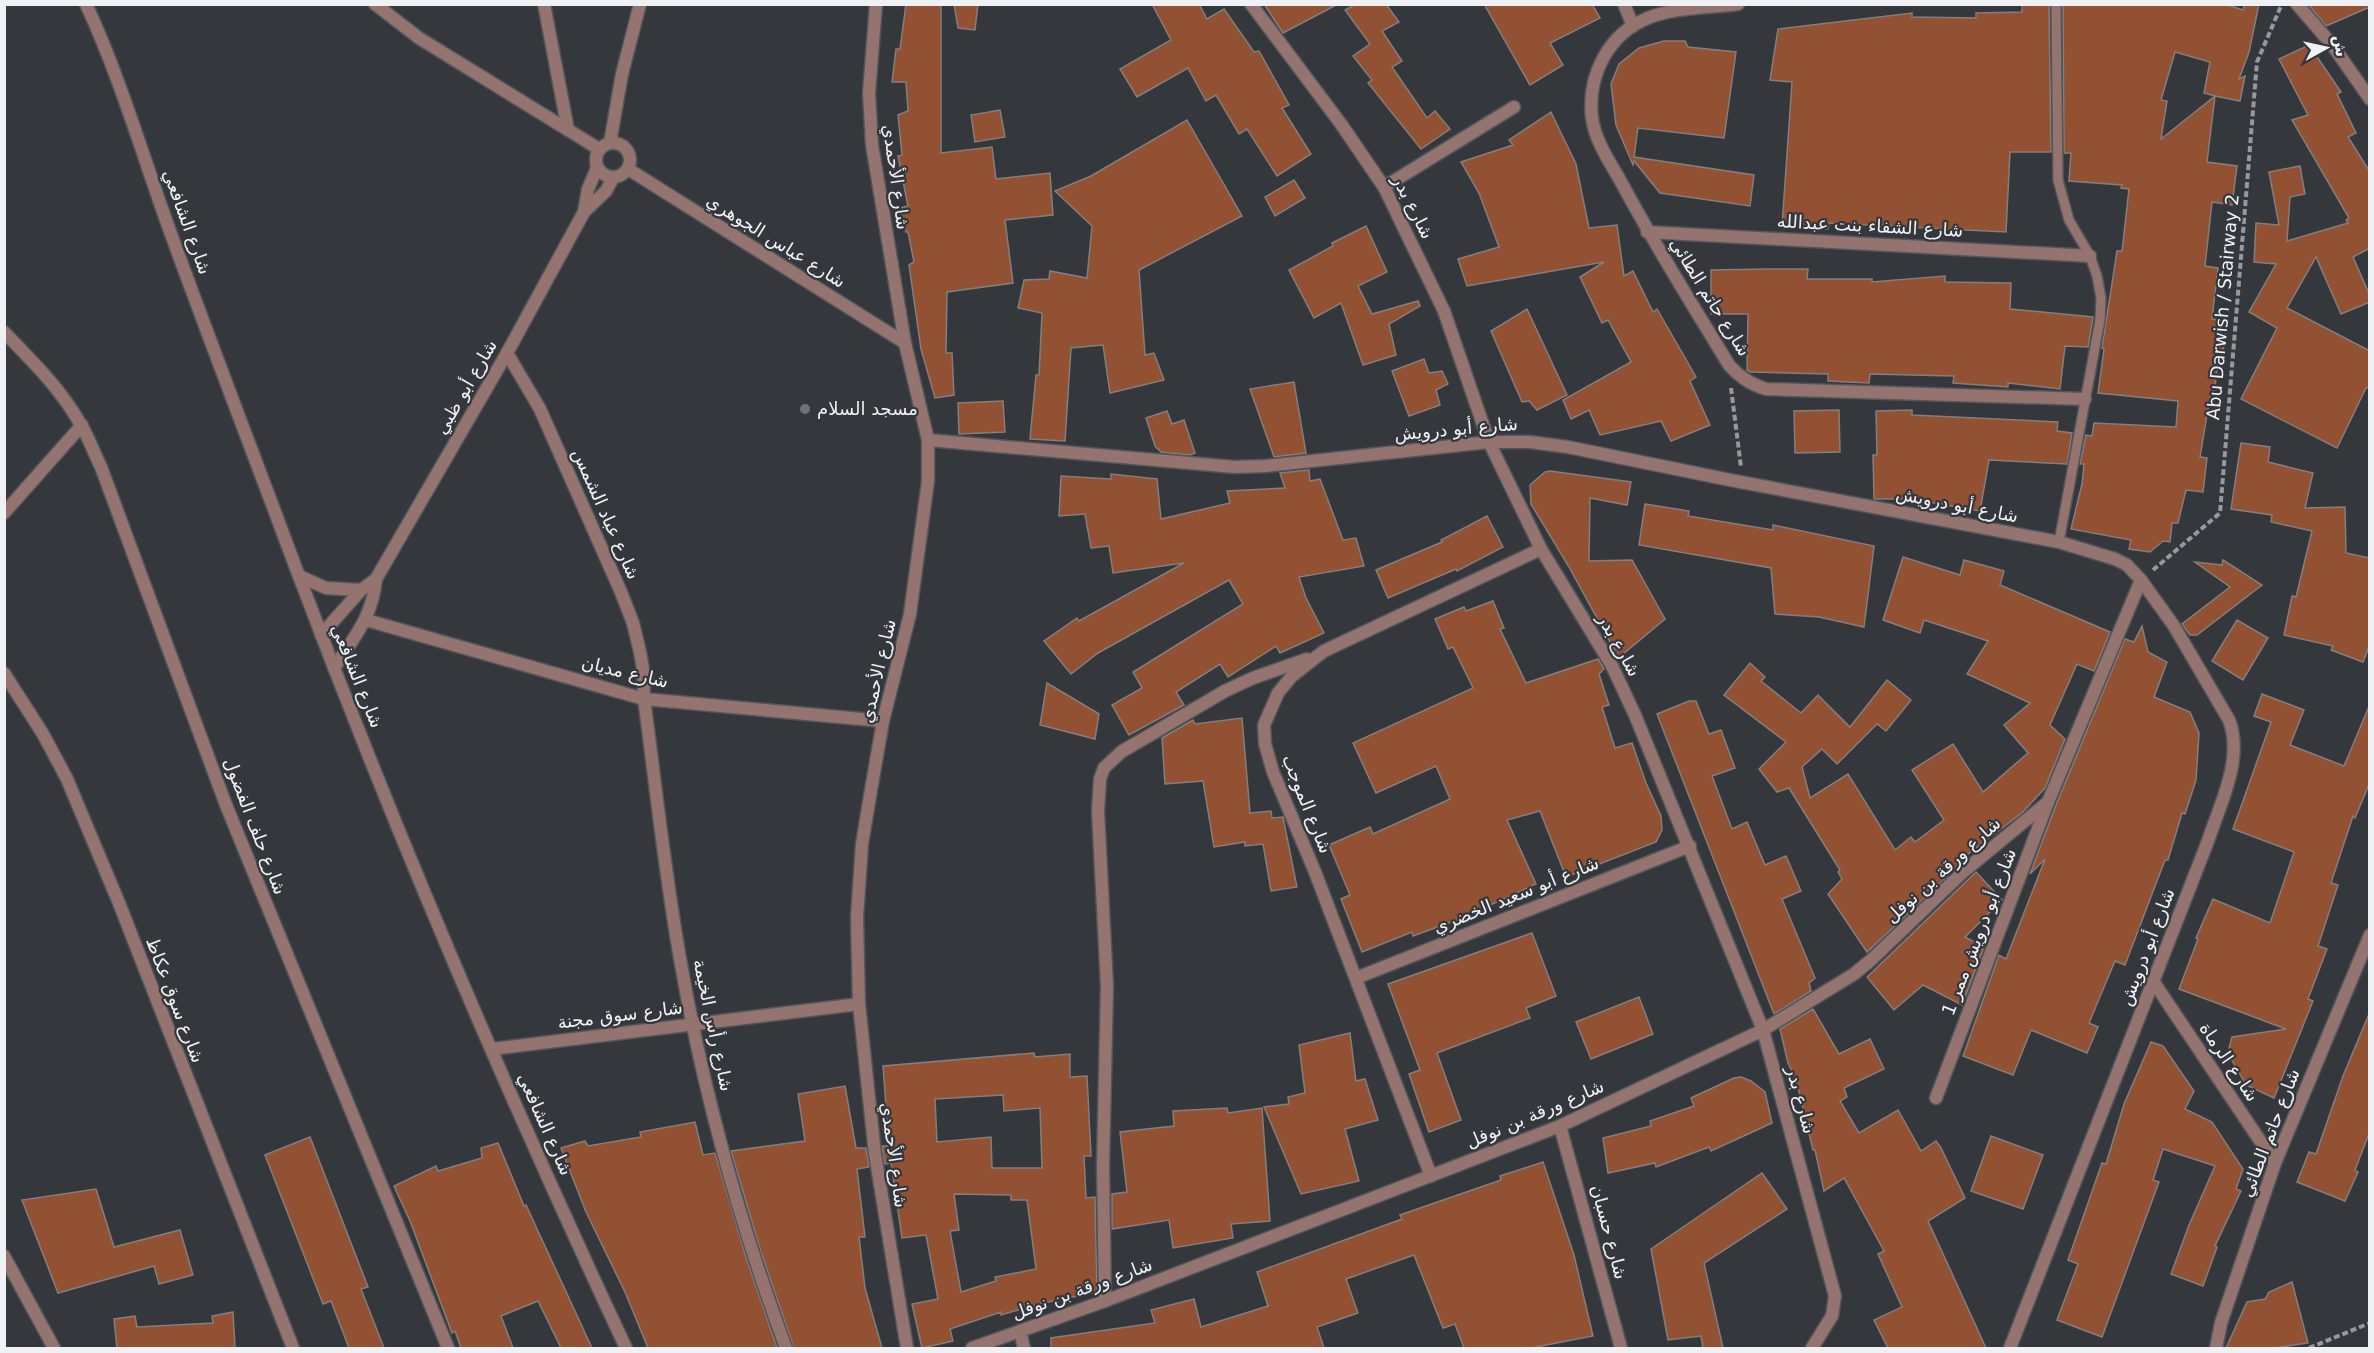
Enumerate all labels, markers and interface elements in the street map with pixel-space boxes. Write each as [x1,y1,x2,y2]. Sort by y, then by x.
north arrow [2296,18,2356,78]
text: ش [2329,34,2351,58]
street label: شارع الأحمدي [878,123,914,231]
street label: شارع الشافعي [158,167,216,277]
street label: شارع بدر [1387,170,1438,243]
street label: شارع عباس الجوهري [702,189,850,293]
street label: Abu Darwish / Stairway 2 [2202,193,2243,421]
street label: شارع الشفاء بنت عبدالله [1776,210,1964,242]
street label: شارع حاتم الطائي [1665,234,1755,360]
street label: شارع أبو ظبي [429,335,502,438]
place label: مسجد السلام [817,398,918,419]
marker: مسجد السلام [798,402,812,416]
street label: شارع أبو درويش [1393,412,1519,445]
street label: شارع عباد الشمس [567,445,645,583]
street label: شارع أبو درويش [1894,481,2020,528]
street label: شارع بدر [1592,609,1645,680]
street label: شارع الأحمدي [855,617,901,725]
street label: شارع الشافعي [326,621,388,731]
street label: شارع مديان [579,651,671,693]
street label: شارع الموجب [1277,751,1337,857]
street label: شارع حلف الفضول [219,754,291,898]
street label: شارع ورقة بن نوفل [1881,812,2005,928]
street label: شارع أبو درويش ممر 1 [1936,845,2021,1019]
street label: شارع أبو سعيد الخضري [1430,851,1602,938]
street label: شارع أبو درويش [2114,885,2180,1009]
street label: شارع سوق عكاظ [141,934,209,1066]
street label: شارع رأس الخيمة [688,957,739,1093]
street label: شارع سوق مجنة [556,996,684,1034]
street label: شارع الرماة [2195,1018,2263,1106]
street label: شارع بدر [1781,1063,1821,1136]
street label: شارع حاتم الطائي [2235,1066,2305,1200]
street label: شارع الشافعي [513,1069,577,1179]
street label: شارع ورقة بن نوفل [1463,1075,1607,1153]
street label: شارع الأحمدي [876,1101,912,1209]
street label: شارع حسبان [1586,1182,1632,1282]
street label: شارع ورقة بن نوفل [1009,1253,1155,1325]

